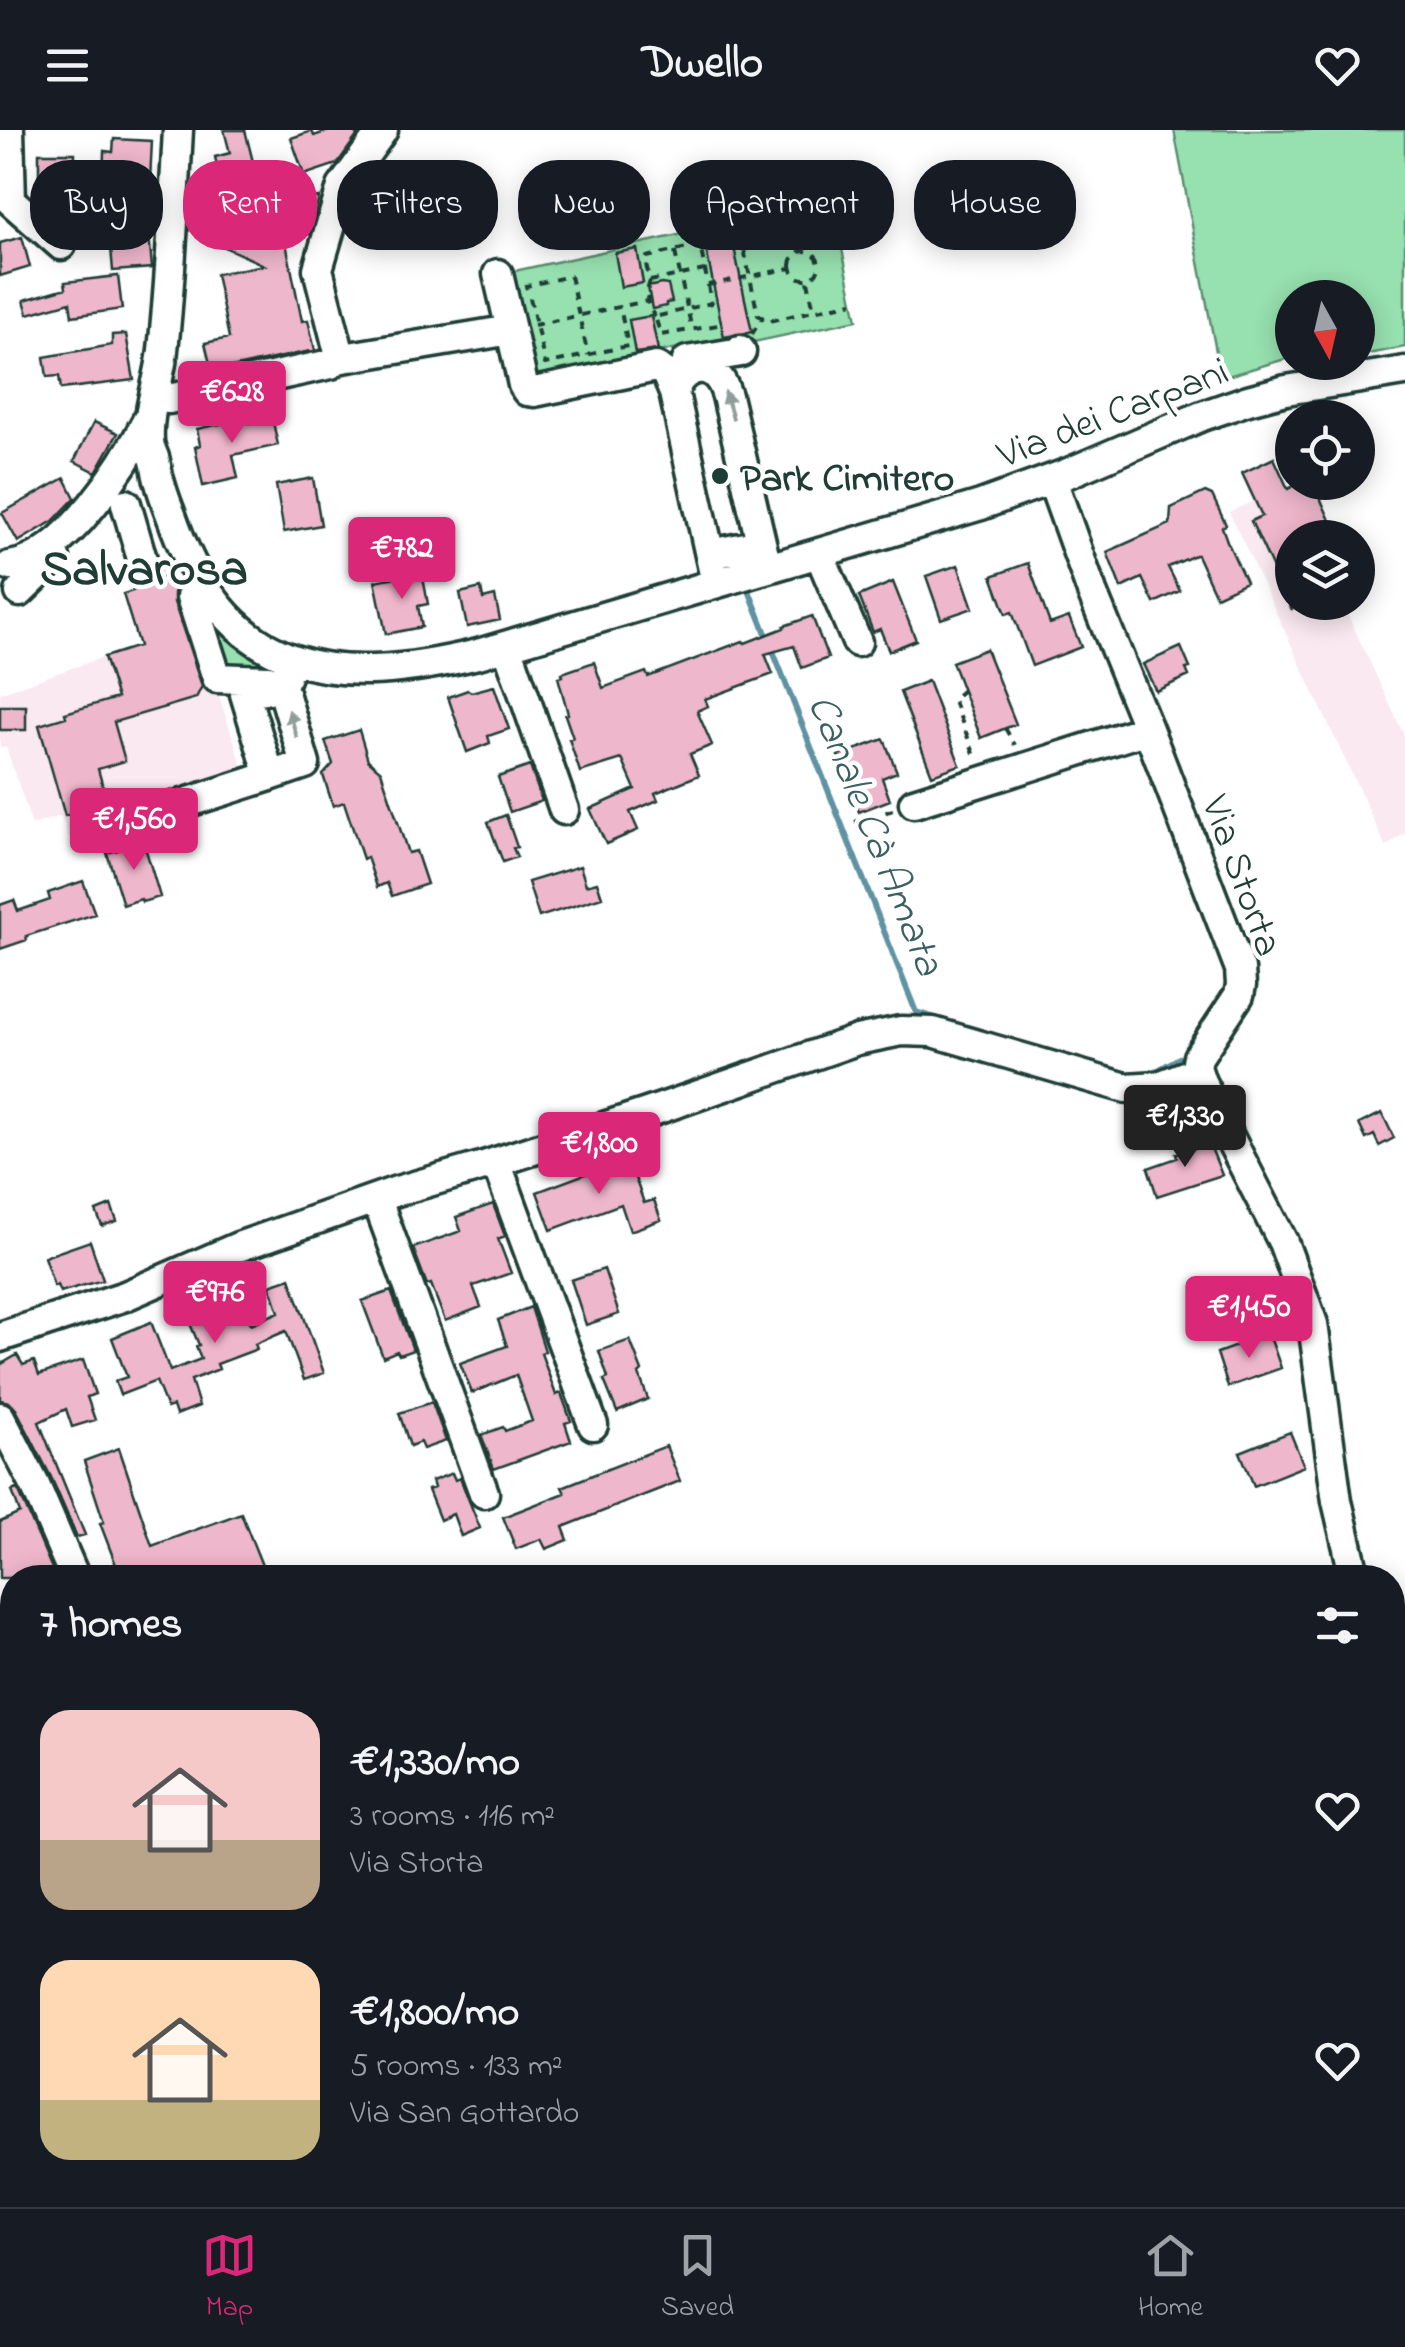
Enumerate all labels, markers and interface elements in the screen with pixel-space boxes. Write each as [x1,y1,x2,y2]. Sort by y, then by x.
text: Dwello [642,32,763,98]
icon: menu [40,38,95,93]
icon: heart [1310,38,1365,93]
chip: Buy [30,160,163,250]
chip: Rent [183,160,317,250]
chip: Filters [337,160,498,250]
chip: New [518,160,650,250]
chip: Apartment [670,160,894,250]
chip: House [914,160,1076,250]
north arrow [1275,280,1375,380]
map controls [1275,280,1375,620]
street label: Via dei Carpani [988,344,1238,487]
pin: €628 [173,361,291,446]
text: €628 [200,370,264,417]
one-way arrow [720,389,736,420]
button: locate [1275,400,1375,500]
place label: Park Cimitero [740,451,954,510]
marker: Park Cimitero [709,465,731,487]
pin: €782 [343,517,461,602]
button: layers [1275,520,1375,620]
text: €782 [370,526,434,573]
district label: Salvarosa [40,535,248,608]
water label: Canale Cà Amata [790,686,958,987]
one-way arrow [285,708,300,738]
street label: Via Storta [1183,787,1296,965]
pin: €1,560 [53,788,215,873]
text: €1,560 [92,797,176,844]
pin: €1,330 [1104,1085,1266,1170]
text: €1,330 [1146,1094,1224,1141]
pin: €1,800 [518,1112,680,1197]
text: €1,800 [560,1121,638,1168]
pin: €976 [156,1261,274,1346]
text: €976 [185,1270,245,1317]
pin: €1,450 [1168,1276,1330,1361]
text: €1,450 [1207,1285,1291,1332]
text: 7 homes [40,1595,182,1656]
icon: filters [1310,1598,1365,1653]
text: €1,330/mo [350,1733,520,1794]
icon: home [120,1750,240,1870]
icon: heart [1310,1783,1365,1838]
text: 3 rooms · 116 m² [350,1794,555,1841]
text: Via Storta [350,1841,484,1888]
text: €1,800/mo [350,1983,519,2044]
icon: home [120,2000,240,2120]
icon: heart [1310,2033,1365,2088]
text: 5 rooms · 133 m² [350,2044,562,2091]
text: Via San Gottardo [350,2091,579,2138]
tab: Map [202,2228,257,2329]
tab: Saved [661,2228,734,2329]
tab: Home [1138,2228,1203,2329]

